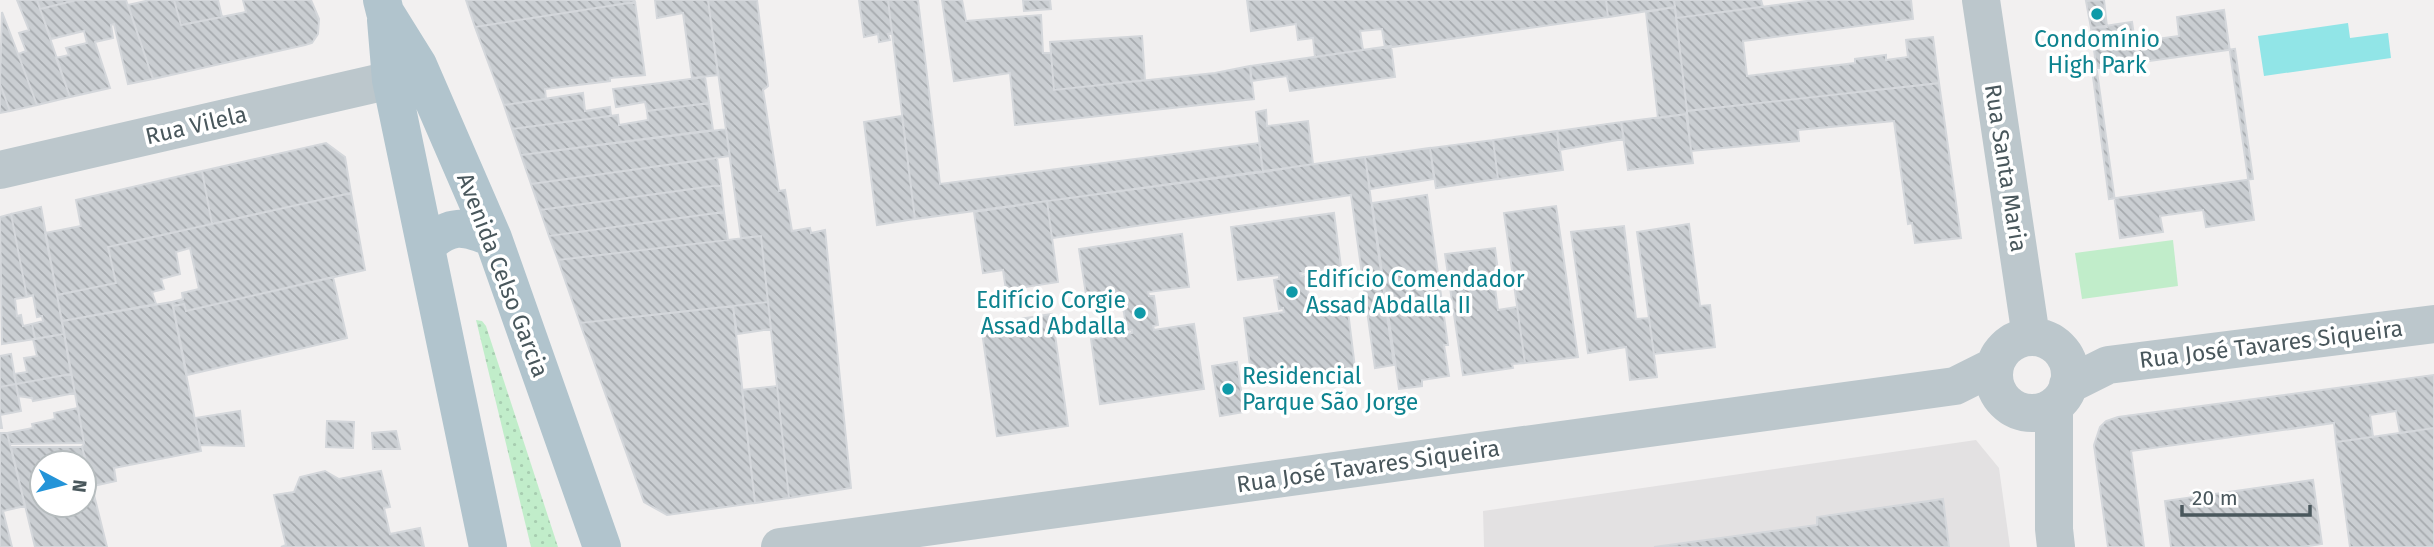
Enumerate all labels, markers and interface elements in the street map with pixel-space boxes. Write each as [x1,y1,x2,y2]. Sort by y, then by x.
marker: Condomínio High Park [2089,6,2105,22]
place label: Condomínio High Park [2034,25,2160,79]
street label: Rua Santa Maria [1979,82,2033,254]
street label: Rua Vilela [142,100,250,150]
street label: Avenida Celso Garcia [451,169,555,381]
place label: Edifício Comendador Assad Abdalla II [1306,265,1525,319]
marker: Edifício Comendador Assad Abdalla II [1284,284,1300,300]
place label: Edifício Corgie Assad Abdalla [976,286,1126,340]
marker: Edifício Corgie Assad Abdalla [1132,305,1148,321]
street label: Rua José Tavares Siqueira [2138,314,2404,374]
place label: Residencial Parque São Jorge [1242,362,1418,416]
marker: Residencial Parque São Jorge [1220,381,1236,397]
street label: Rua José Tavares Siqueira [1235,434,1501,498]
north arrow [28,449,98,519]
scale bar [2182,474,2310,518]
text: N [67,478,92,494]
text: 20 m [2192,485,2238,511]

